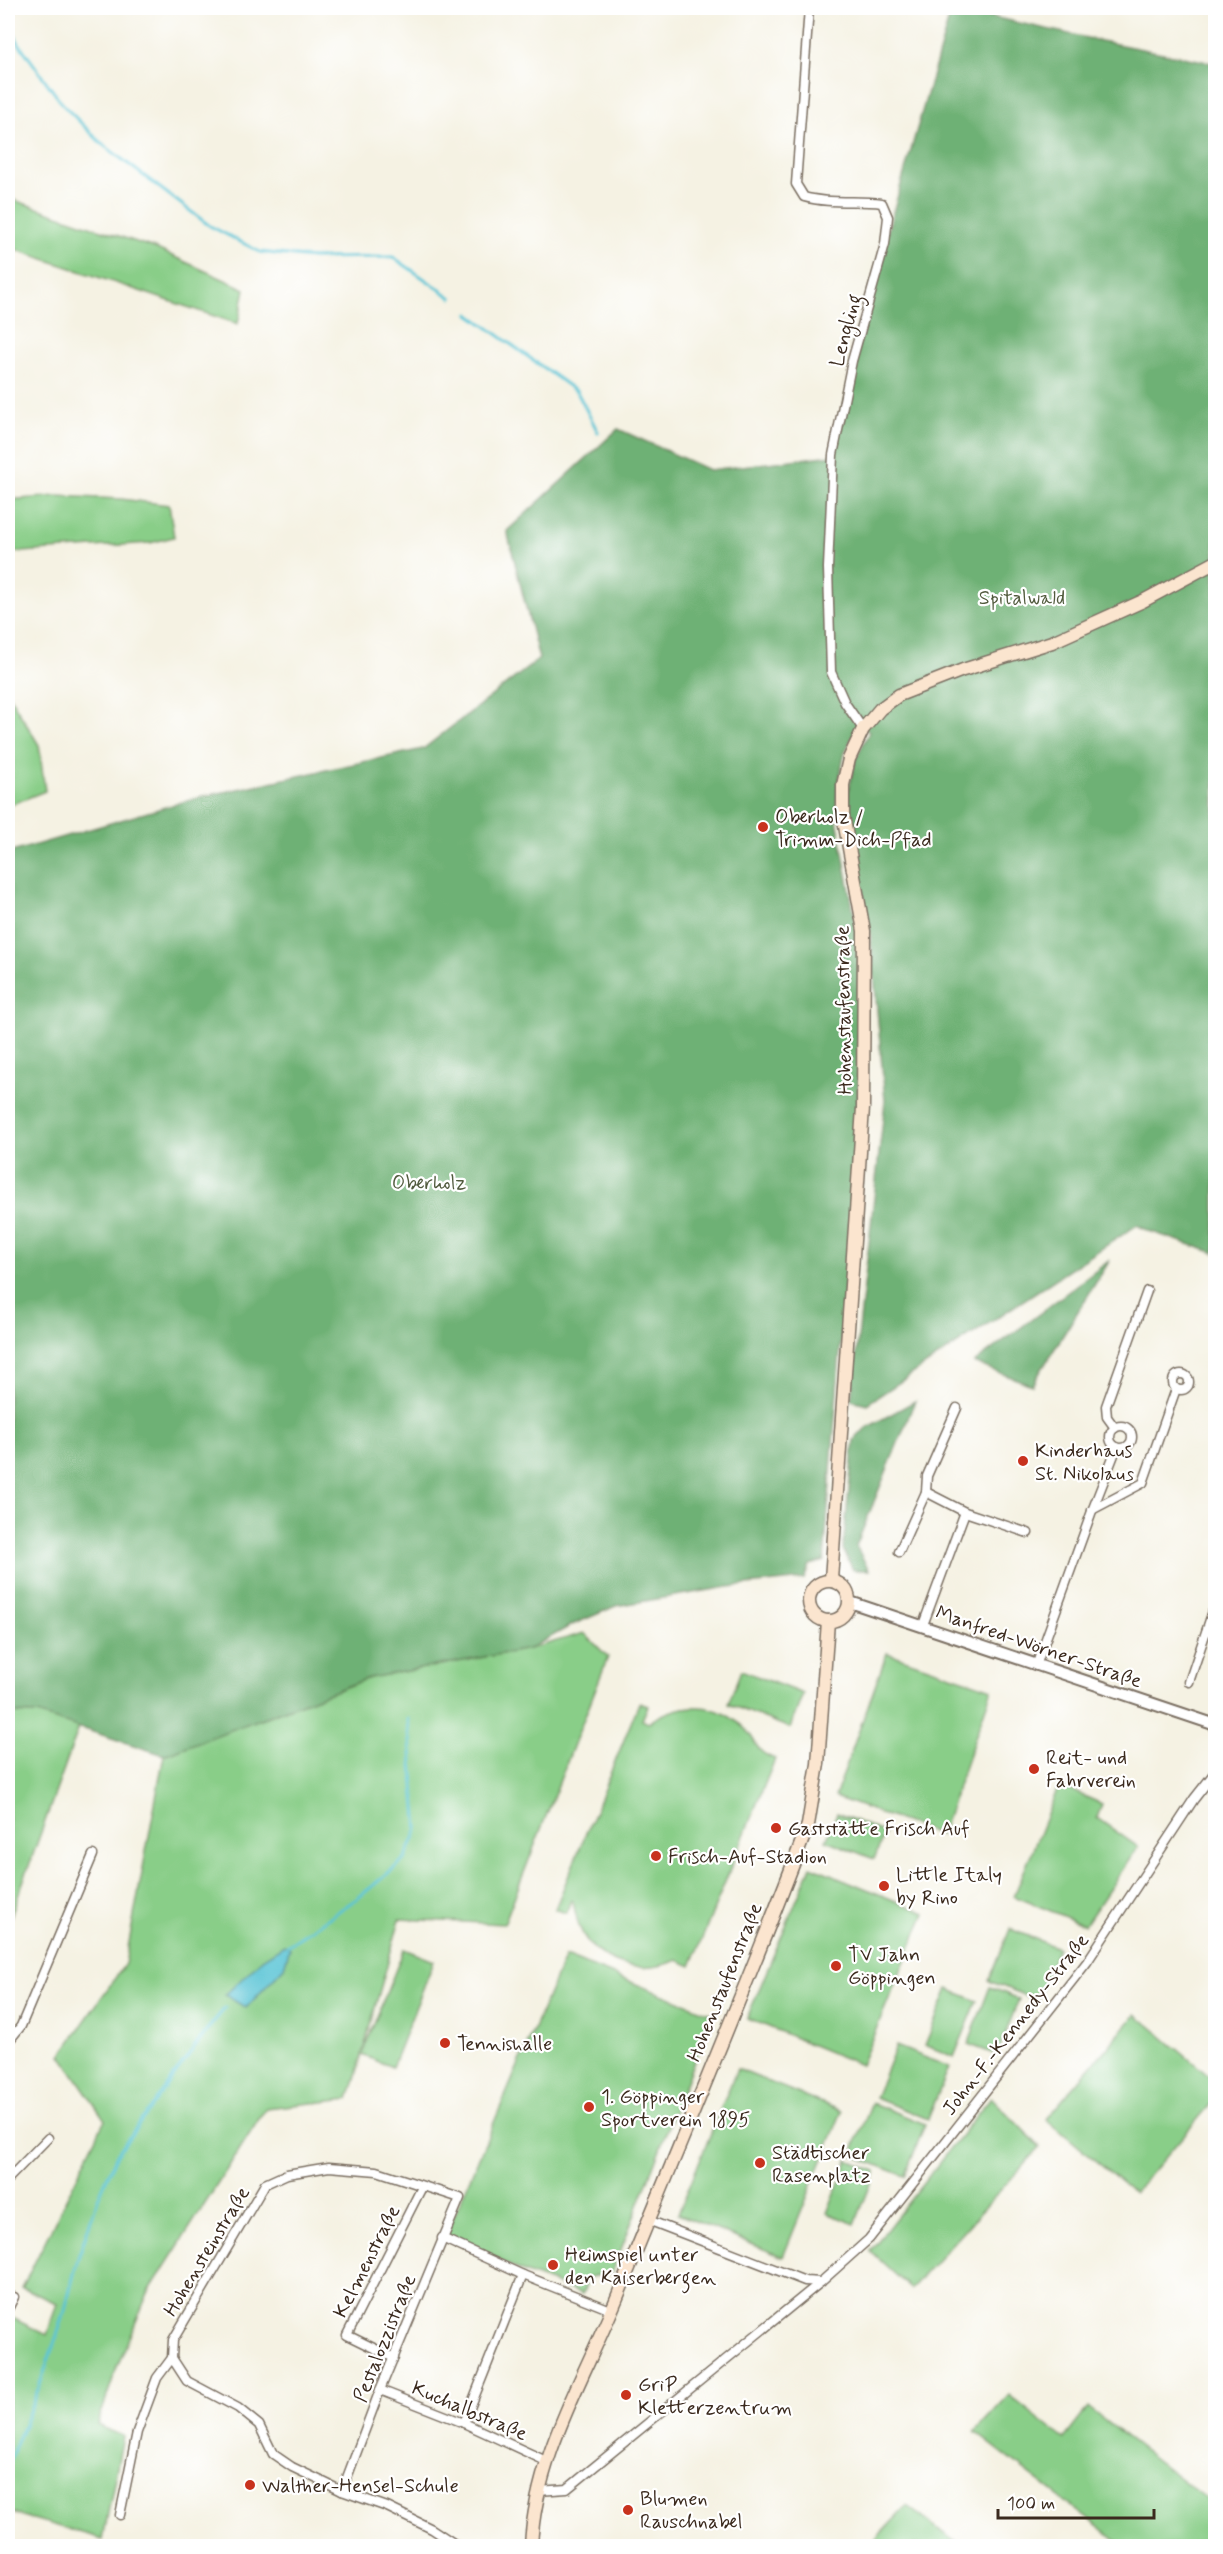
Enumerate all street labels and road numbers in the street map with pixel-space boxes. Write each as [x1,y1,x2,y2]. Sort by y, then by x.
street label: Lengling [824,291,871,370]
street label: Hohenstaufenstraße [830,925,859,1095]
street label: Manfred-Wörner-Straße [932,1599,1145,1695]
street label: Hohenstaufenstraße [681,1899,770,2066]
street label: John-F.-Kennedy-Straße [937,1928,1096,2122]
street label: Hohensteinstraße [158,2182,257,2322]
street label: Kelmenstraße [327,2201,407,2323]
street label: Pestalozzistraße [347,2271,423,2406]
street label: Kuchalbstraße [407,2375,531,2448]

